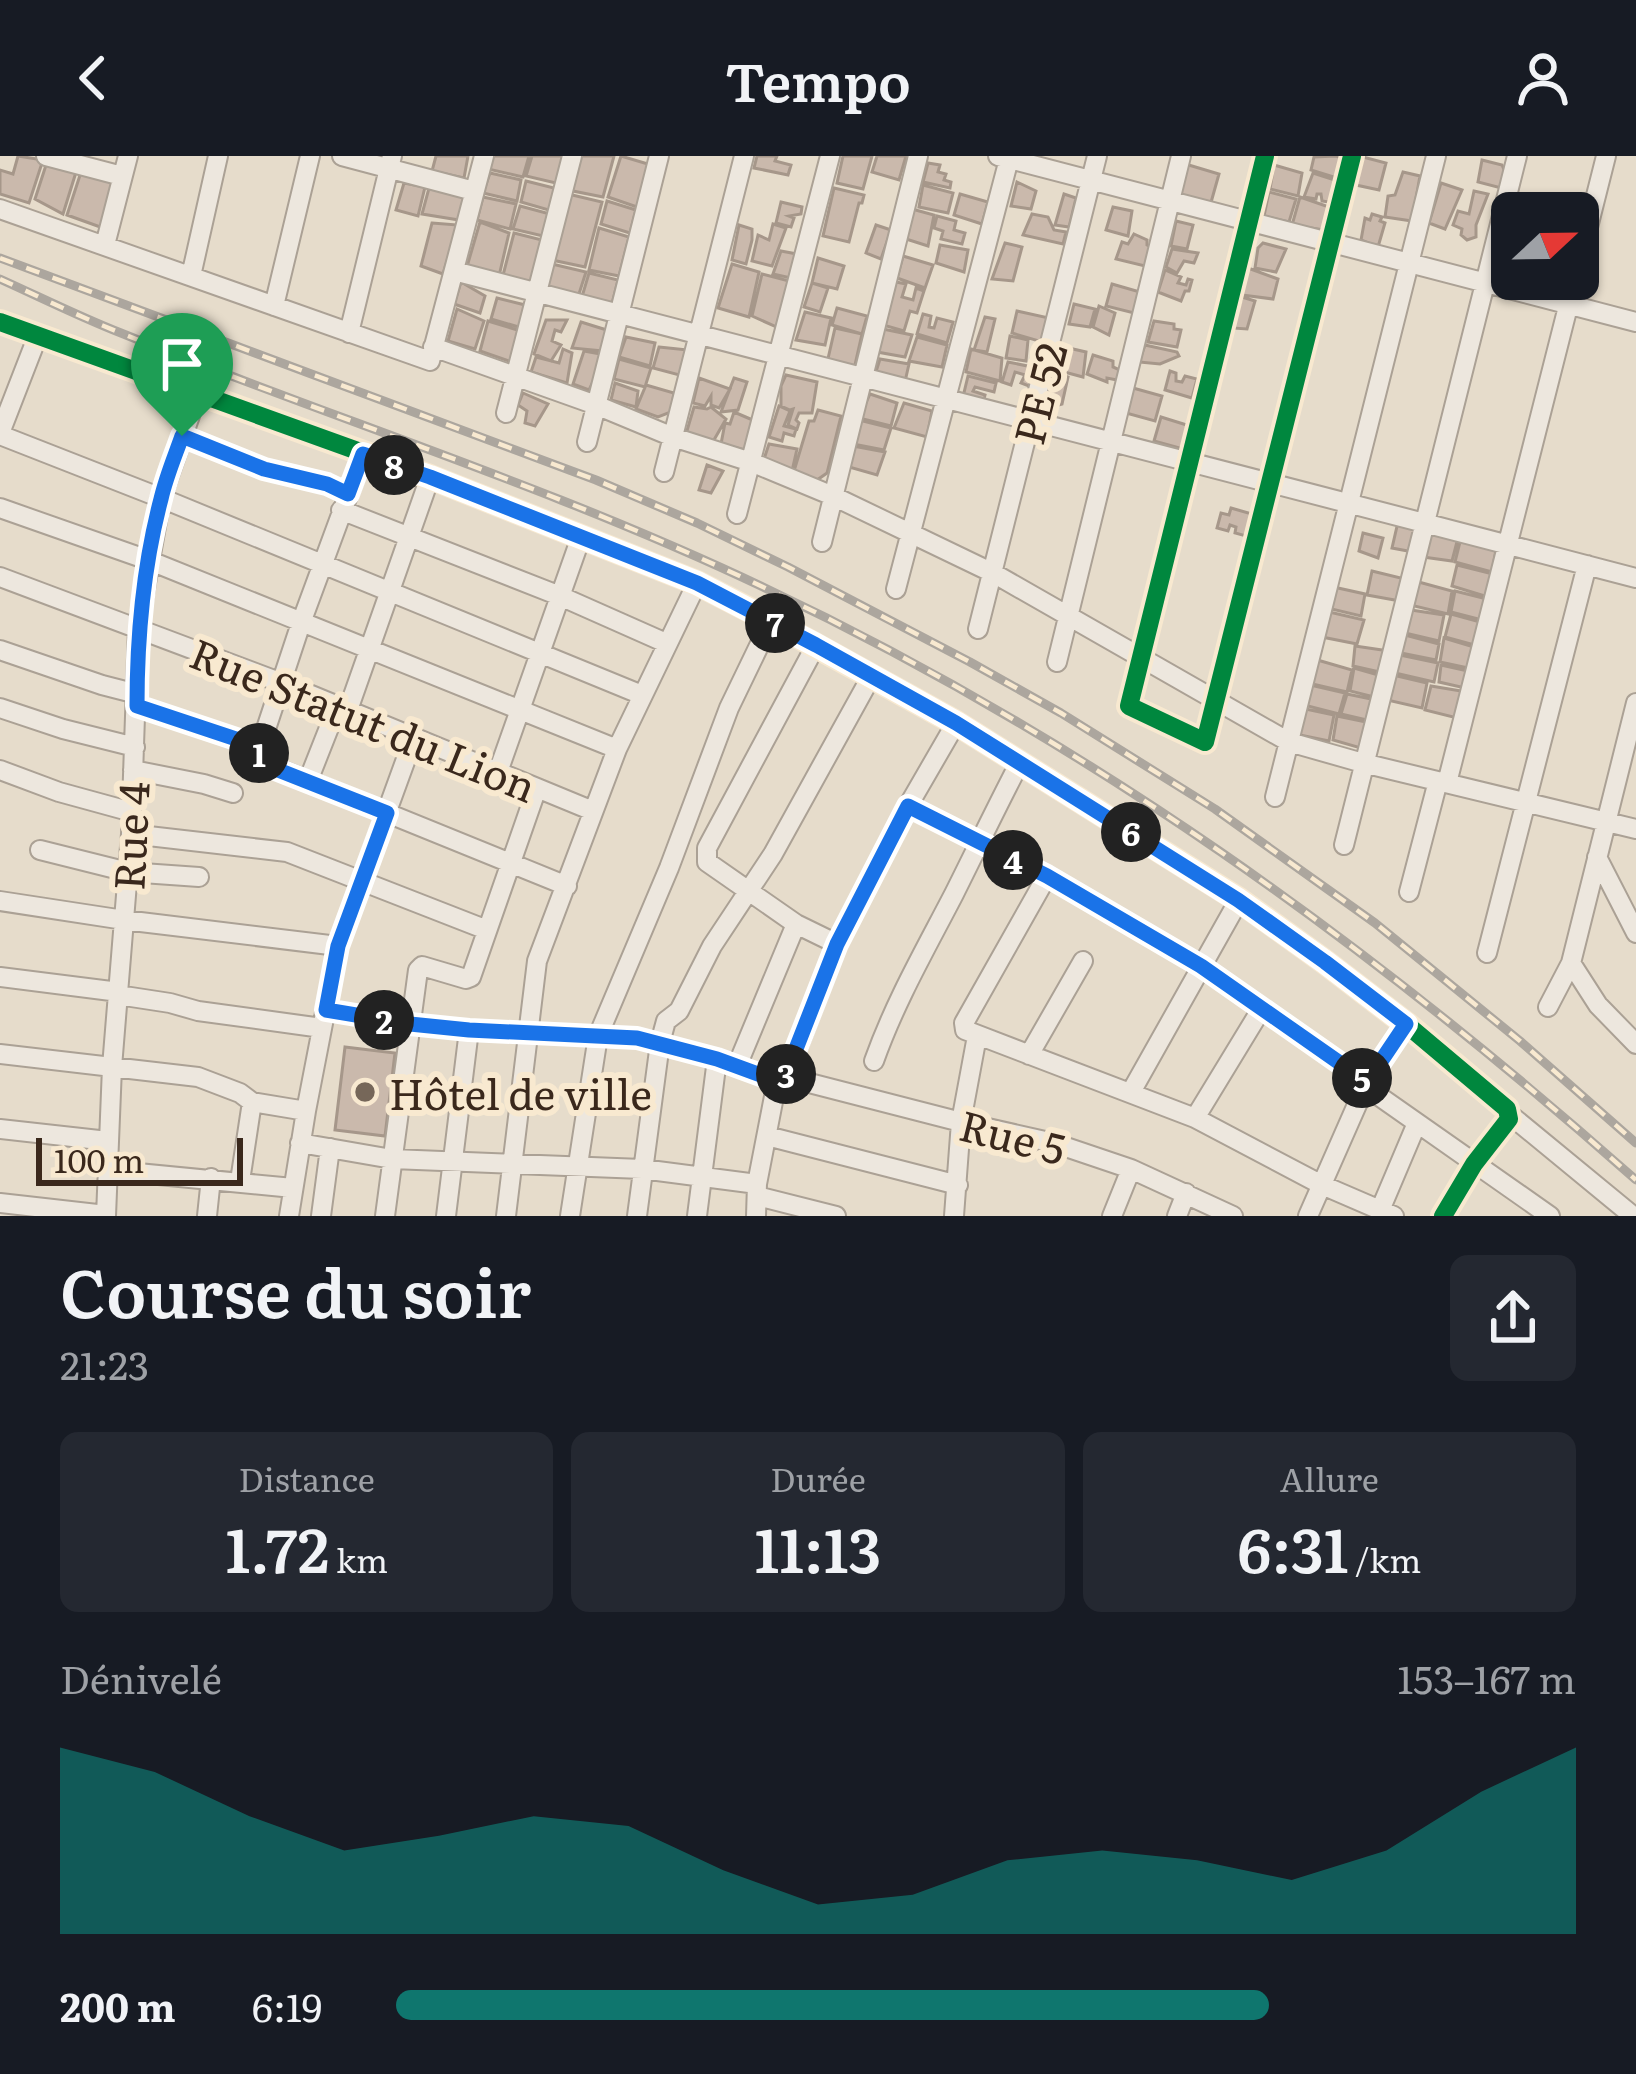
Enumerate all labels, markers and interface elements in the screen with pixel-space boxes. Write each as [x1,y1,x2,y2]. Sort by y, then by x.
text: Tempo [725,38,911,119]
icon: back [60,45,126,111]
icon: person [1510,45,1576,111]
north arrow [1491,192,1599,300]
map controls [1491,192,1599,300]
pin [131,313,233,436]
icon: arrive [149,331,215,397]
street label: PE 52 [996,336,1080,450]
pin: 8 [364,435,424,495]
text: 8 [384,440,404,489]
pin: 7 [745,593,805,653]
text: 7 [766,598,784,647]
street label: Rue Statut du Lion [182,620,546,816]
pin: 1 [229,723,289,783]
text: 1 [252,728,266,777]
street label: Rue 4 [95,780,163,892]
pin: 6 [1101,802,1161,862]
text: 6 [1121,807,1141,856]
pin: 4 [983,830,1043,890]
text: 4 [1003,835,1023,884]
pin: 2 [354,990,414,1050]
text: 2 [375,995,393,1044]
pin: 3 [756,1044,816,1104]
pin: 5 [1332,1048,1392,1108]
text: 3 [777,1049,795,1098]
text: 5 [1353,1053,1371,1102]
place label: Hôtel de ville [389,1061,652,1123]
marker: Hôtel de ville [352,1079,378,1105]
street label: Rue 5 [954,1092,1072,1178]
scale bar [36,1132,243,1185]
text: 100 m [54,1134,144,1183]
text: Course du soir [60,1240,531,1338]
button: share [1450,1255,1576,1381]
text: 21:23 [60,1334,149,1392]
text: Distance [238,1453,375,1502]
text: Durée [770,1453,866,1502]
text: Allure [1280,1453,1379,1502]
text: 1.72 [225,1502,329,1591]
text: 11:13 [755,1502,881,1591]
text: 6:31 [1238,1502,1348,1591]
text: km [329,1534,388,1583]
text: /km [1348,1534,1421,1583]
text: Dénivelé [60,1648,222,1706]
text: 153–167 m [1397,1648,1576,1706]
text: 200 m [60,1976,176,2034]
text: 6:19 [252,1976,322,2034]

